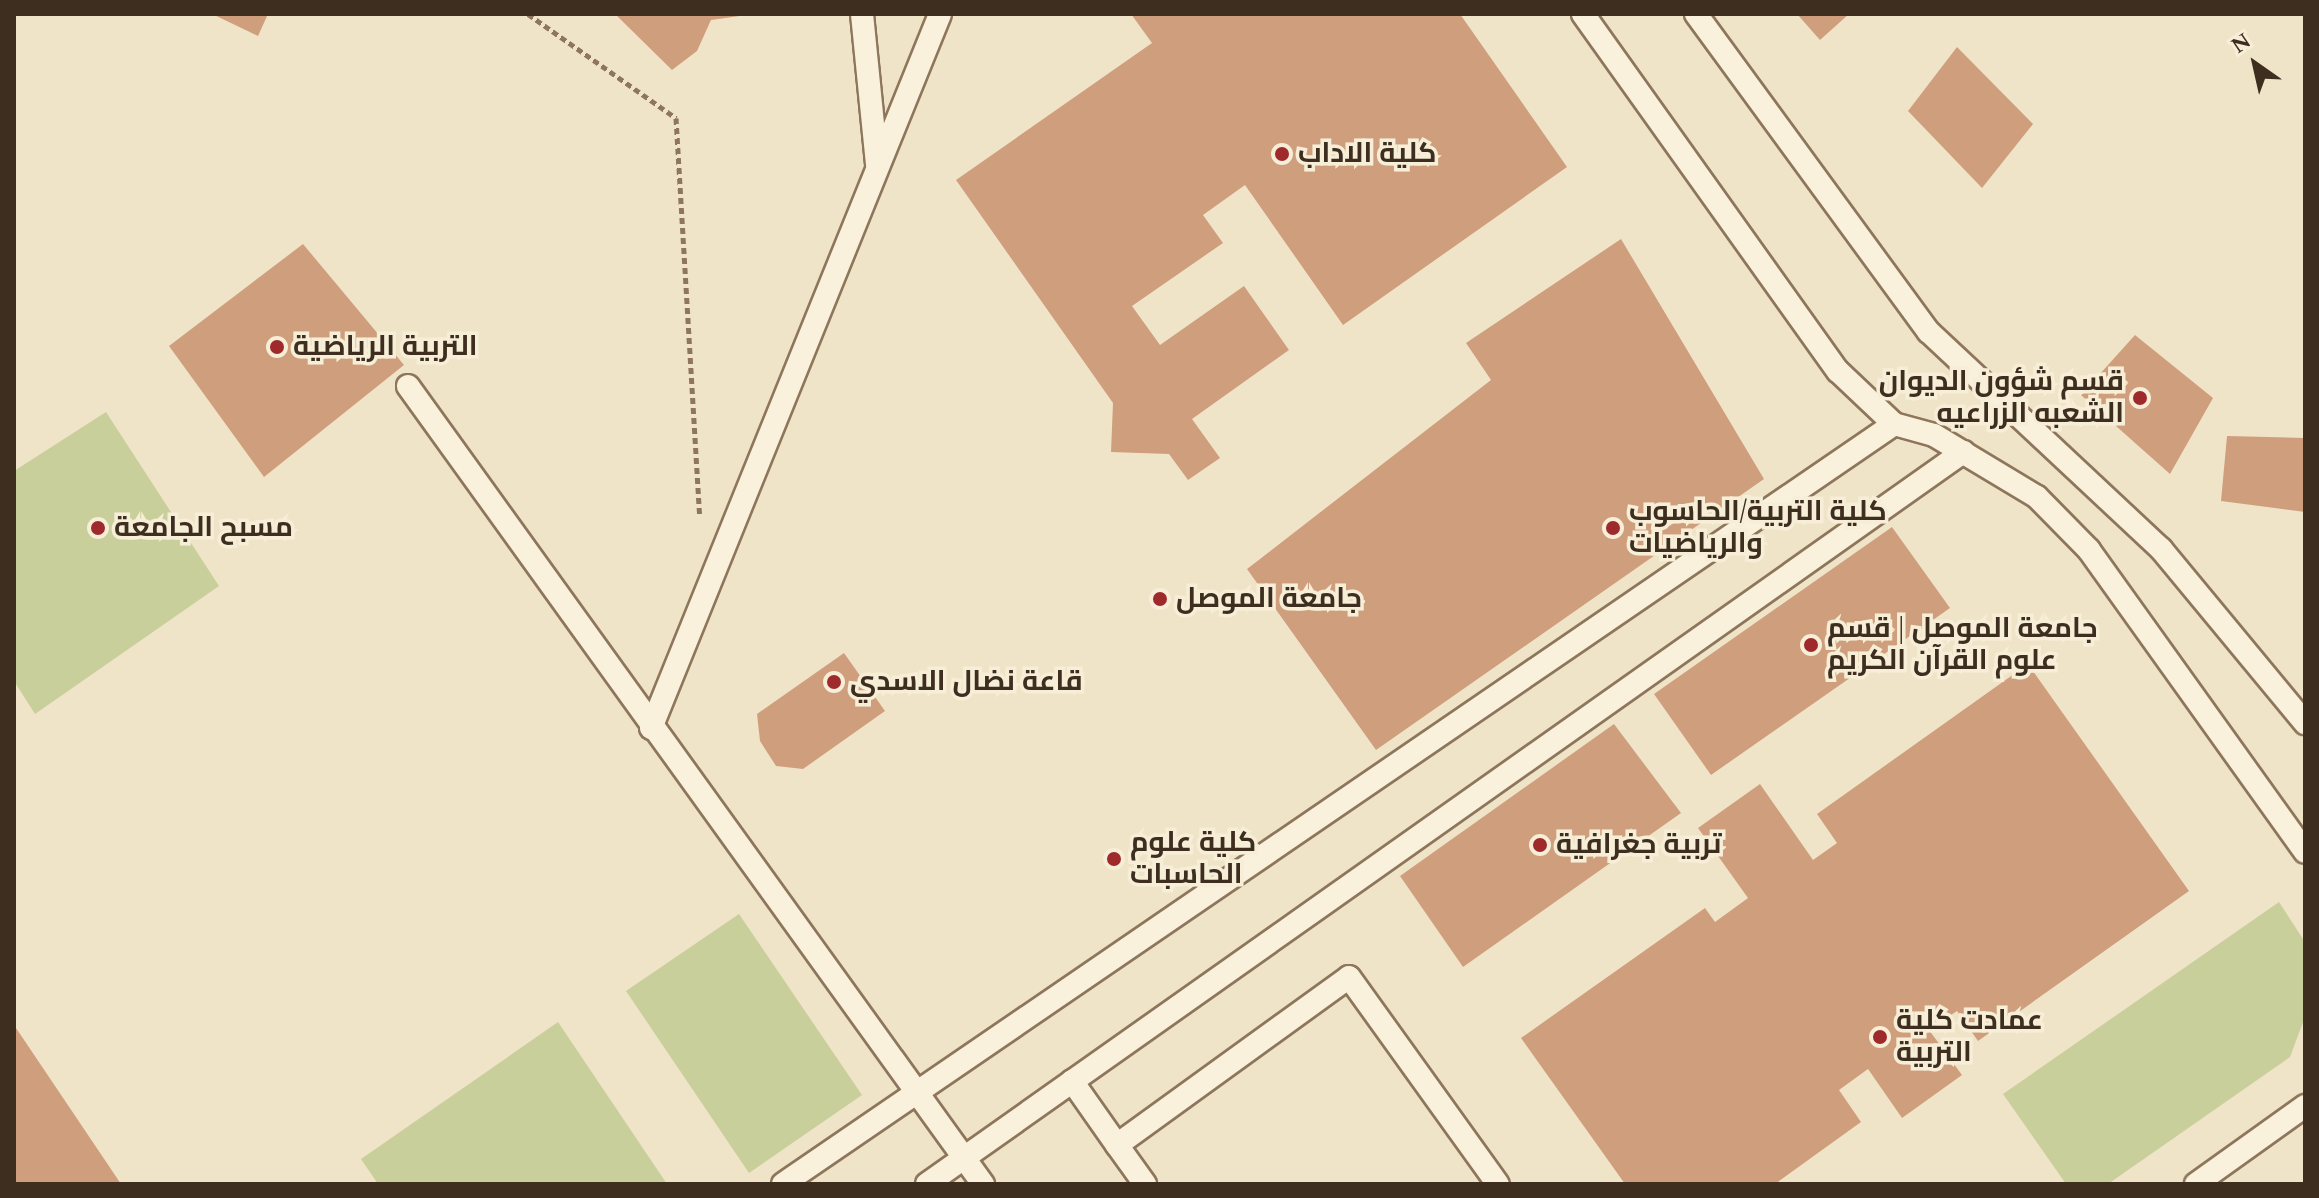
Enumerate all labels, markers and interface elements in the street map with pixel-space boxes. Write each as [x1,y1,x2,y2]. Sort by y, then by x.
north arrow [2215,24,2295,104]
text: N [2225,25,2258,62]
place label: كلية الاداب [1298,137,1437,171]
marker: كلية الاداب [1273,145,1291,163]
place label: التربية الرياضية [293,330,478,364]
marker: التربية الرياضية [268,338,286,356]
place label: قسم شؤون الديوان الشعبه الزراعيه [1879,365,2124,431]
marker: قسم شؤون الديوان الشعبه الزراعيه [2131,389,2149,407]
place label: كلية التربية/الحاسوب والرياضيات [1629,495,1887,561]
place label: مسبح الجامعة [114,511,293,545]
marker: مسبح الجامعة [89,519,107,537]
marker: كلية التربية/الحاسوب والرياضيات [1604,519,1622,537]
place label: جامعة الموصل [1176,582,1362,616]
marker: جامعة الموصل [1151,590,1169,608]
place label: جامعة الموصل | قسم علوم القرآن الكريم [1827,612,2098,678]
marker: جامعة الموصل | قسم علوم القرآن الكريم [1802,636,1820,654]
place label: قاعة نضال الاسدي [850,665,1083,699]
marker: قاعة نضال الاسدي [825,673,843,691]
place label: كلية علوم الحاسبات [1130,826,1256,892]
place label: تربية جغرافية [1556,828,1721,862]
marker: تربية جغرافية [1531,836,1549,854]
marker: كلية علوم الحاسبات [1105,850,1123,868]
place label: عمادت كلية التربية [1896,1004,2043,1070]
marker: عمادت كلية التربية [1871,1028,1889,1046]

